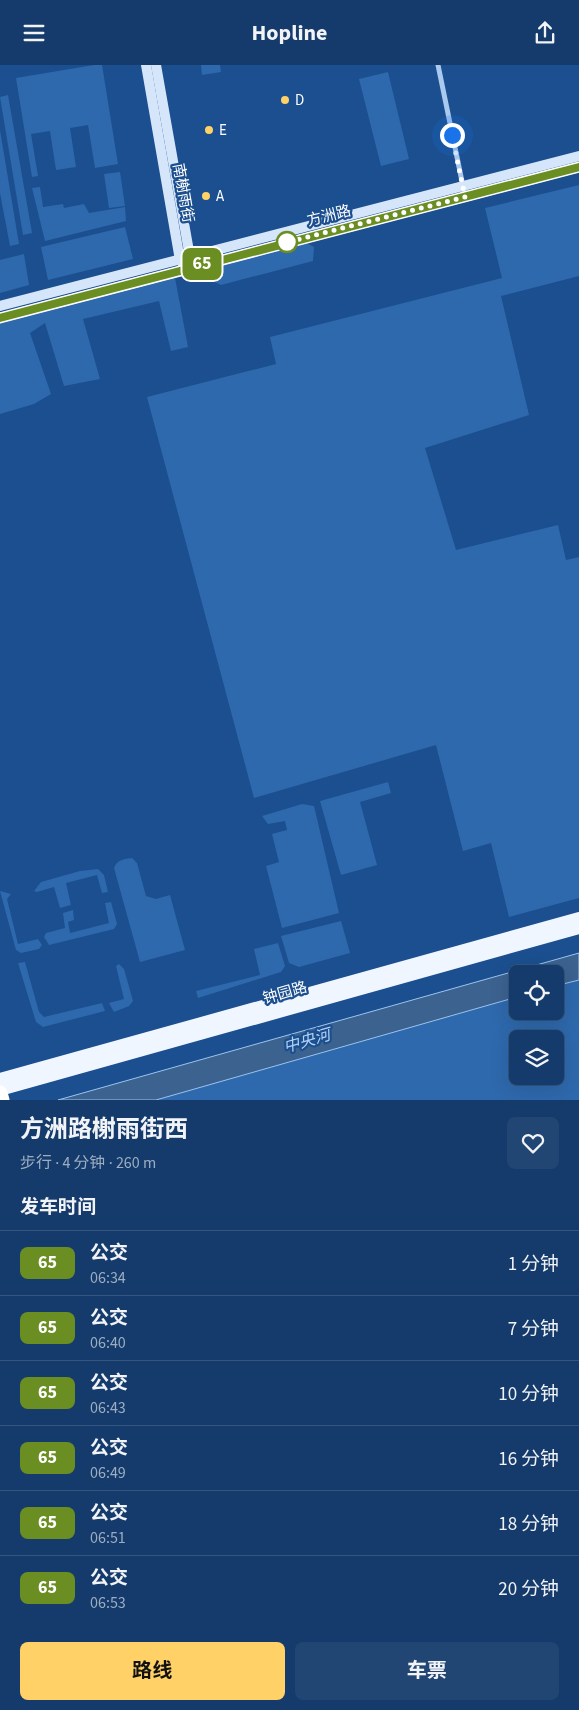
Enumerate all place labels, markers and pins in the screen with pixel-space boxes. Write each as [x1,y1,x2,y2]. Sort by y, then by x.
place label: D [295,90,304,111]
marker: D [279,94,291,106]
place label: E [219,120,227,141]
marker: E [203,124,215,136]
place label: A [216,186,225,207]
marker: A [200,190,212,202]
unlabelled marker [276,231,298,253]

